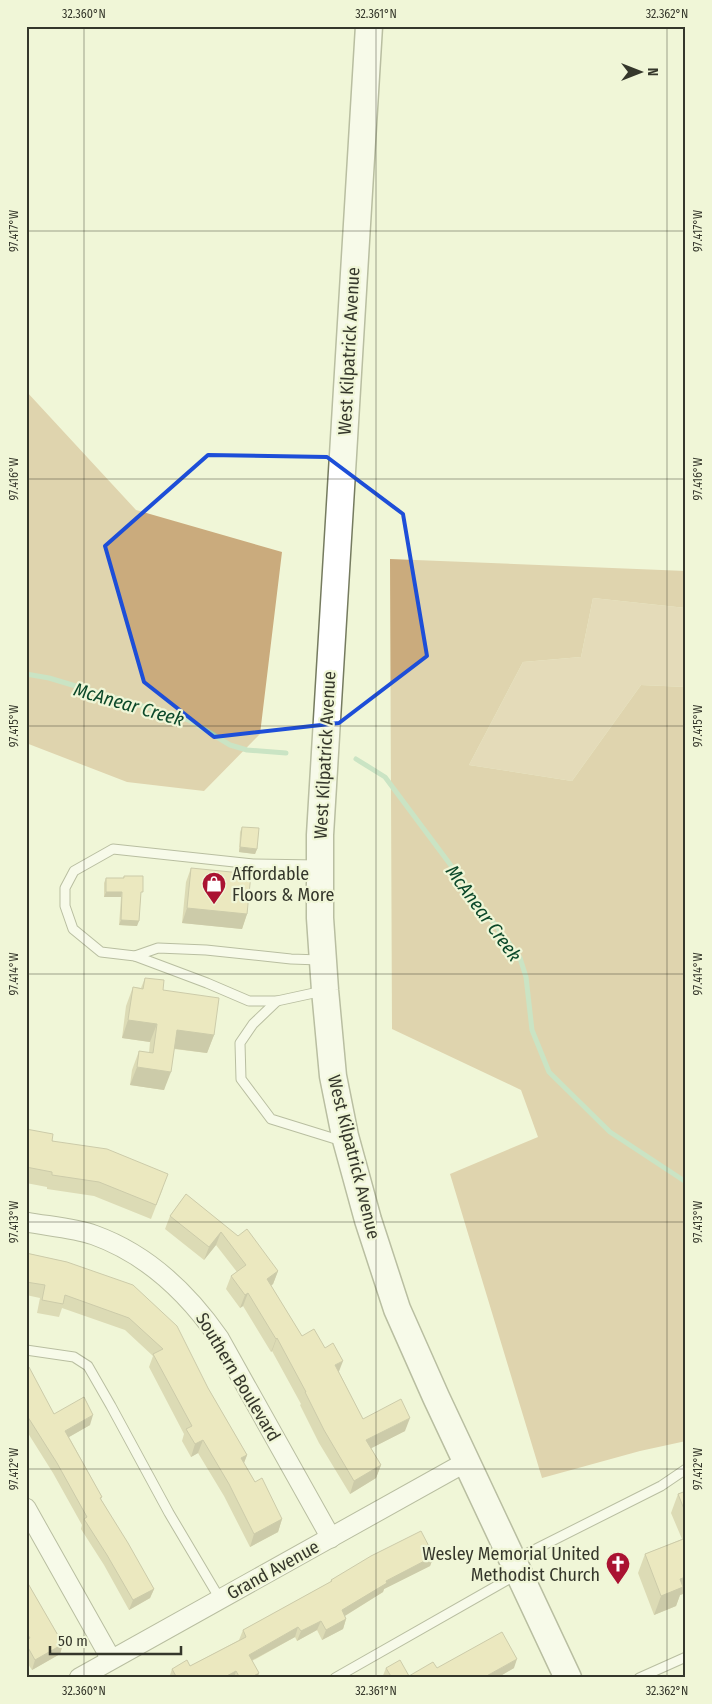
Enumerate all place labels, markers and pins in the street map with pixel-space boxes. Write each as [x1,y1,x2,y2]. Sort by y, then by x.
place label: Affordable Floors & More [232,863,334,906]
shop icon: Affordable Floors & More [201,871,227,905]
place label: Wesley Memorial United Methodist Church [422,1543,600,1586]
church icon: Wesley Memorial United Methodist Church [605,1551,631,1585]

